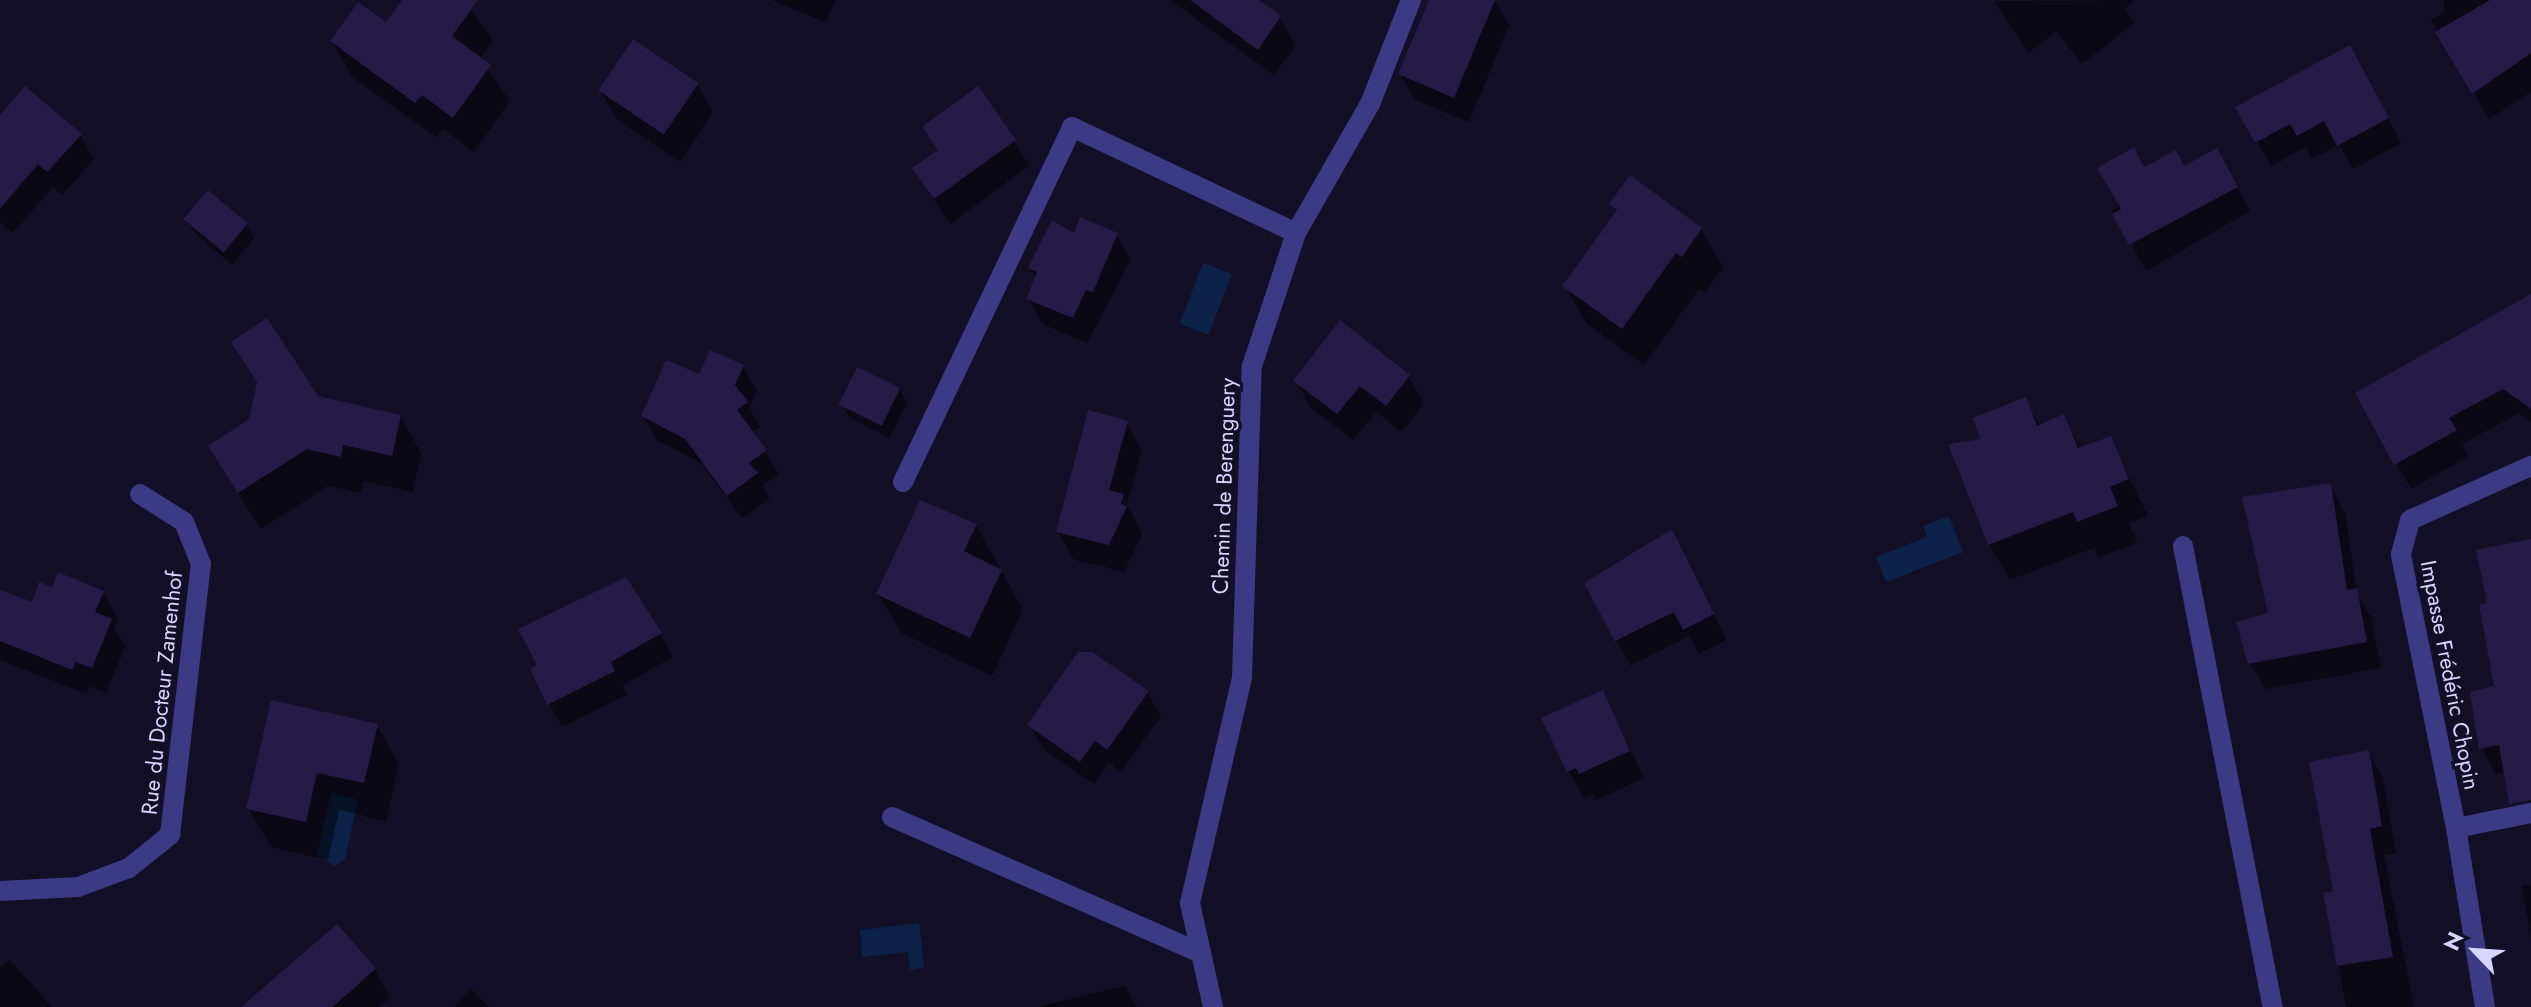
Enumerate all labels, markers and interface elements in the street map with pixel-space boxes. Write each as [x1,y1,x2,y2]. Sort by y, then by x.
street label: Chemin de Berenguery [1207,377,1241,595]
street label: Impasse Frédéric Chopin [2415,558,2485,792]
street label: Rue du Docteur Zamenhof [136,570,188,816]
north arrow [2435,911,2515,991]
text: N [2435,926,2471,956]

